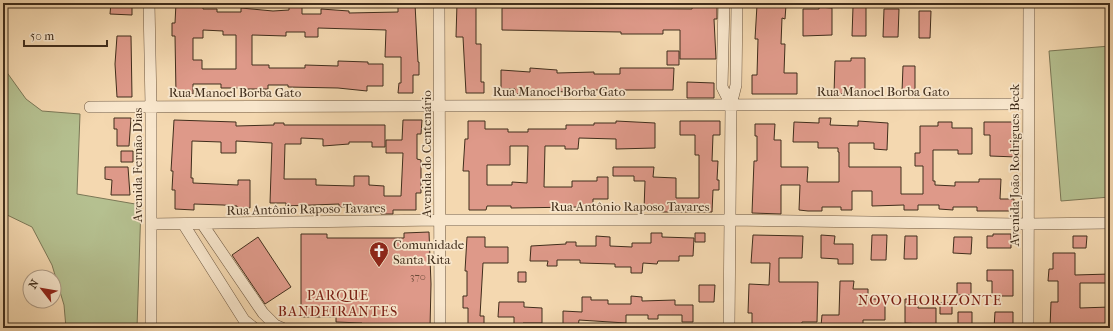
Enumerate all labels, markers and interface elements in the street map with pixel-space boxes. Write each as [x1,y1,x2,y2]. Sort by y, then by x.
scale bar [24,22,107,48]
text: 50 m [30,29,54,43]
street label: Avenida João Rodrigues Beck [1007,83,1022,247]
street label: Rua Manoel Borba Gato [493,84,626,99]
street label: Rua Manoel Borba Gato [817,84,950,99]
street label: Rua Manoel Borba Gato [169,85,302,100]
street label: Avenida do Centenário [419,90,434,219]
street label: Avenida Fernão Dias [130,108,145,223]
street label: Rua Antônio Raposo Tavares [550,199,710,214]
street label: Rua Antônio Raposo Tavares [226,200,386,218]
place label: Comunidade Santa Rita [393,237,465,267]
church icon: Comunidade Santa Rita [368,240,390,268]
north arrow [22,269,62,309]
house number: 370 [410,270,426,283]
text: N [26,277,42,291]
district label: PARQUE BANDEIRANTES [278,287,398,320]
district label: NOVO HORIZONTE [858,292,1002,309]

